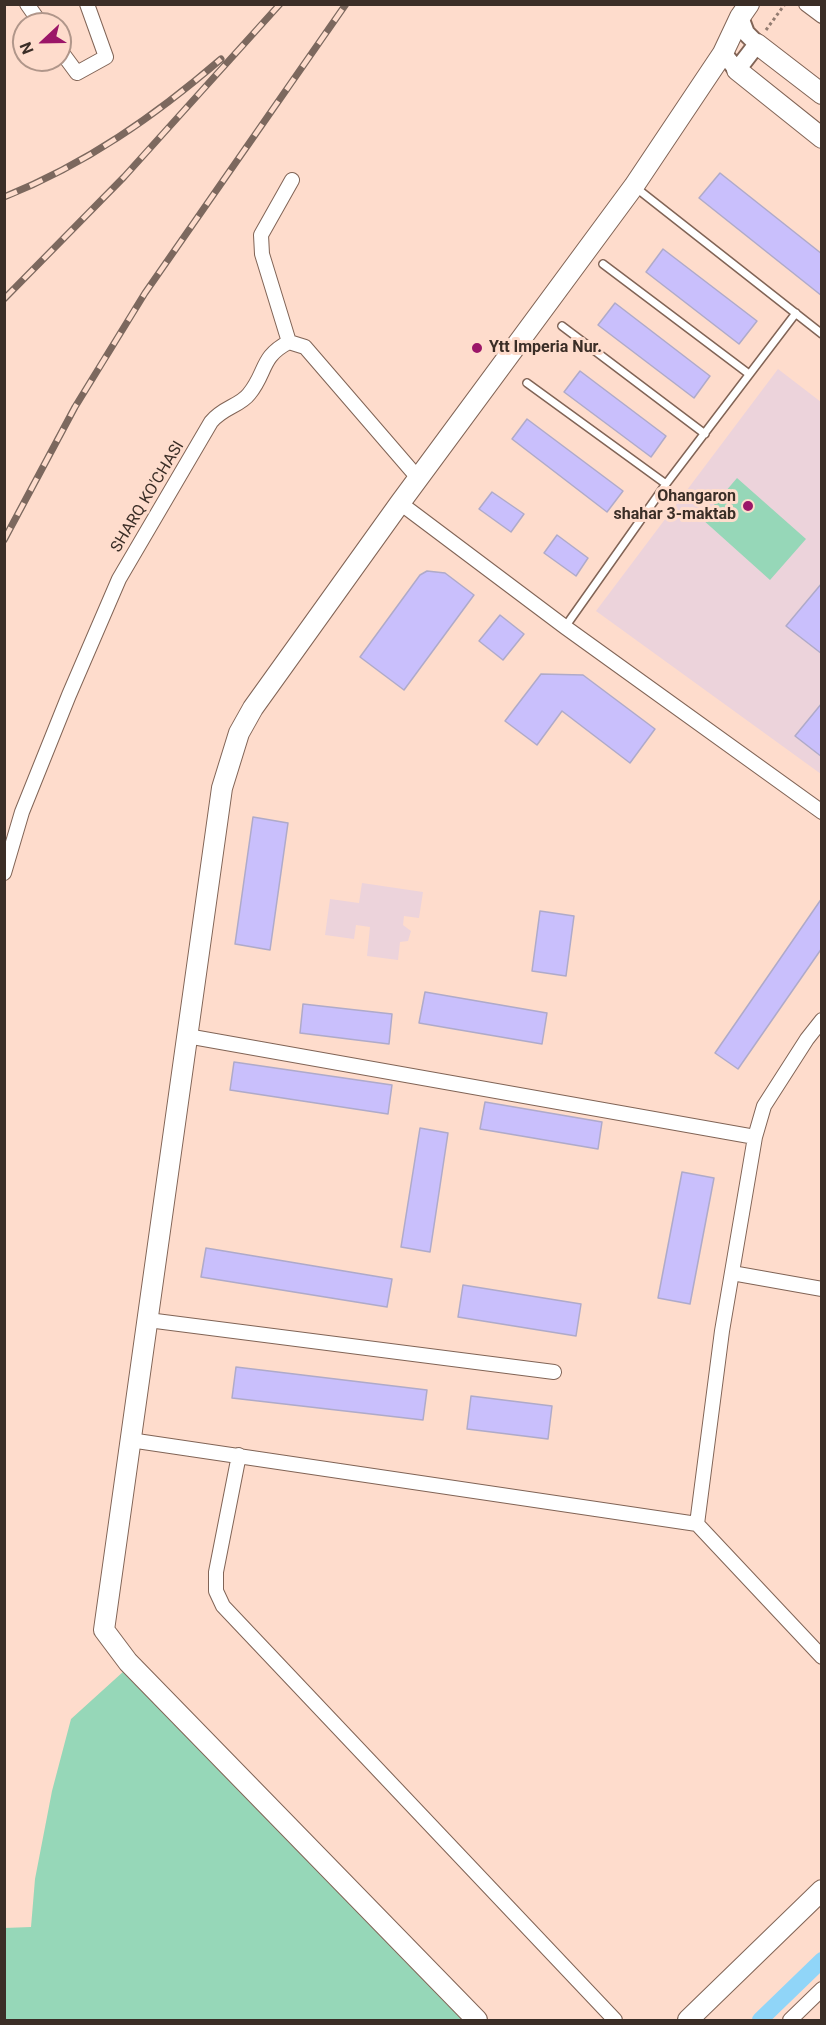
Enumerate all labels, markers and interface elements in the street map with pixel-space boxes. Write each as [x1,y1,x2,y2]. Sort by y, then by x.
north arrow [12,12,72,72]
text: N [16,39,38,57]
place label: Ytt Imperia Nur. [489,338,602,358]
marker: Ytt Imperia Nur. [470,341,484,355]
street label: SHARQ KO'CHASI [107,438,189,556]
place label: Ohangaron shahar 3-maktab [613,487,736,525]
marker: Ohangaron shahar 3-maktab [741,499,755,513]

